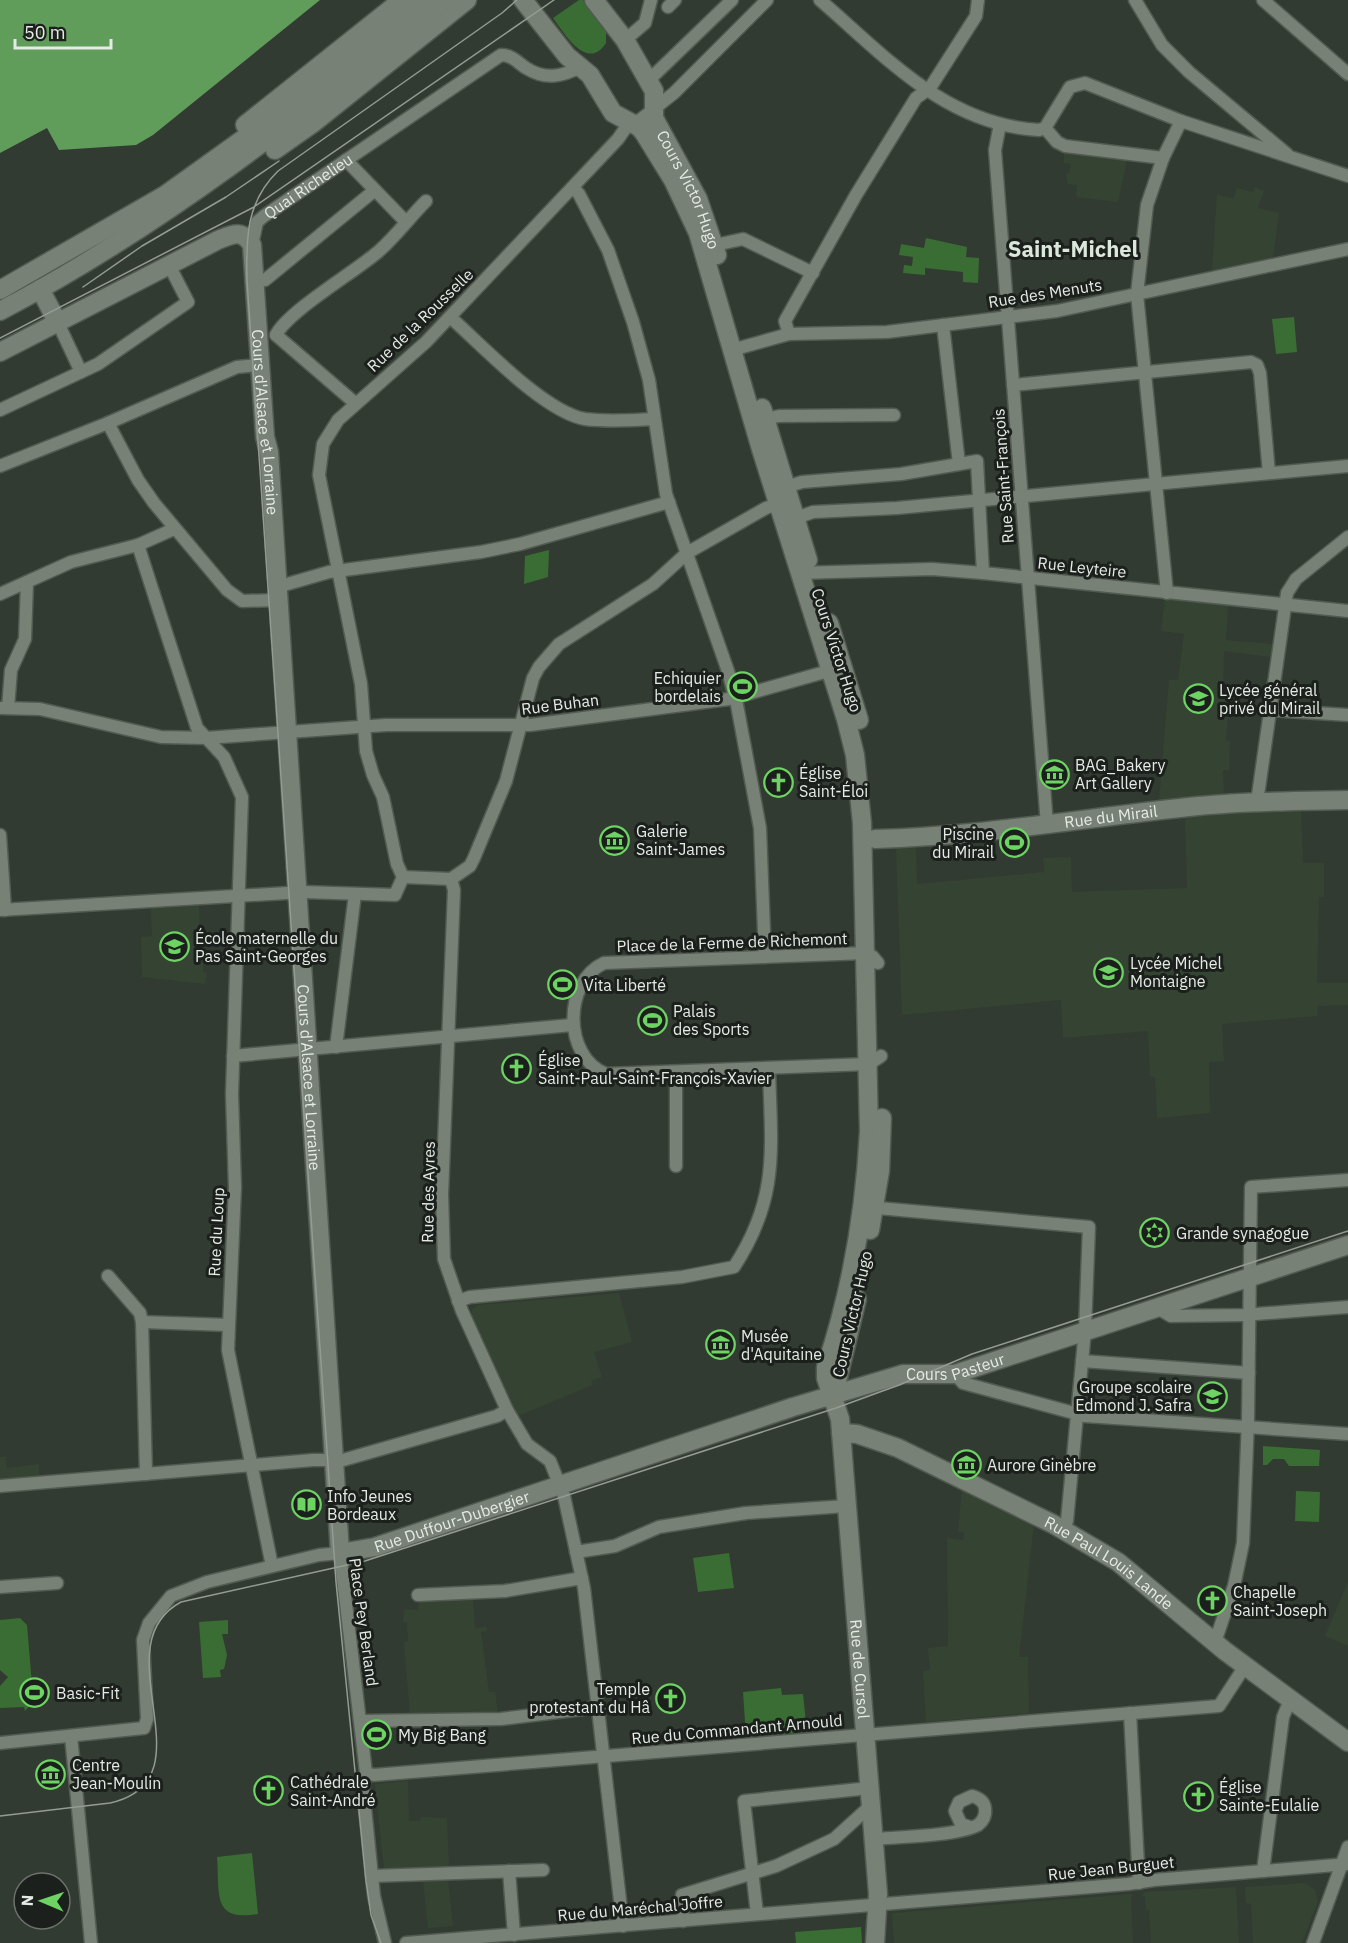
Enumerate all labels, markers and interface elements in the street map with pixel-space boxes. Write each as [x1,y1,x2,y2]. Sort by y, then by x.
scale bar [15,12,111,50]
text: 50 m [24,21,66,44]
street label: Cours Victor Hugo [652,127,724,252]
street label: Quai Richelieu [260,149,356,223]
district label: Saint-Michel [1008,234,1139,263]
street label: Rue de la Rousselle [363,264,477,376]
street label: Rue des Menuts [987,274,1103,312]
street label: Cours d'Alsace et Lorraine [248,329,283,516]
street label: Rue Saint-François [988,408,1018,544]
street label: Rue Leyteire [1037,552,1128,582]
street label: Cours Victor Hugo [808,586,866,715]
place label: Echiquier bordelais [654,668,721,706]
sports icon: Echiquier bordelais [726,671,758,703]
place label: Lycée général privé du Mirail [1219,680,1320,718]
school or university icon: Lycée général privé du Mirail [1182,683,1214,715]
street label: Rue Buhan [520,689,600,719]
place label: BAG_Bakery Art Gallery [1075,755,1165,793]
museum icon: BAG_Bakery Art Gallery [1038,758,1070,790]
place label: Église Saint-Éloi [799,762,868,801]
church icon: Église Saint-Éloi [762,766,794,798]
street label: Rue du Mirail [1063,801,1159,832]
place label: Galerie Saint-James [636,821,725,859]
museum icon: Galerie Saint-James [599,824,631,856]
place label: Piscine du Mirail [932,824,994,862]
sports icon: Piscine du Mirail [999,827,1031,859]
place label: École maternelle du Pas Saint-Georges [195,927,338,966]
street label: Place de la Ferme de Richemont [616,928,848,956]
school or university icon: École maternelle du Pas Saint-Georges [158,931,190,963]
place label: Lycée Michel Montaigne [1130,953,1222,991]
school or university icon: Lycée Michel Montaigne [1093,956,1125,988]
sports icon: Vita Liberté [547,969,579,1001]
place label: Vita Liberté [584,975,666,995]
street label: Cours d'Alsace et Lorraine [293,984,325,1171]
place label: Palais des Sports [673,1001,750,1039]
sports icon: Palais des Sports [636,1004,668,1036]
place label: Église Saint-Paul-Saint-François-Xavier [538,1049,772,1088]
church icon: Église Saint-Paul-Saint-François-Xavier [501,1053,533,1085]
street label: Rue des Ayres [417,1141,439,1243]
street label: Rue du Loup [204,1187,228,1277]
synagogue icon: Grande synagogue [1139,1217,1171,1249]
place label: Grande synagogue [1176,1223,1309,1243]
street label: Cours Victor Hugo [828,1249,876,1379]
place label: Musée d'Aquitaine [741,1326,822,1364]
museum icon: Musée d'Aquitaine [704,1329,736,1361]
street label: Cours Pasteur [906,1348,1007,1385]
place label: Groupe scolaire Edmond J. Safra [1075,1377,1192,1415]
school or university icon: Groupe scolaire Edmond J. Safra [1197,1380,1229,1412]
museum icon: Aurore Ginèbre [950,1449,982,1481]
place label: Aurore Ginèbre [987,1455,1097,1475]
place label: Info Jeunes Bordeaux [327,1486,412,1524]
street label: Rue Duffour-Dubergier [371,1486,532,1557]
library icon: Info Jeunes Bordeaux [290,1489,322,1521]
street label: Rue Paul Louis Lande [1041,1511,1178,1614]
street label: Place Pey Berland [345,1557,383,1687]
place label: Chapelle Saint-Joseph [1233,1582,1327,1620]
church icon: Chapelle Saint-Joseph [1196,1585,1228,1617]
street label: Rue de Cursol [846,1619,874,1720]
sports icon: Basic-Fit [19,1677,51,1709]
place label: Temple protestant du Hâ [529,1679,650,1717]
church icon: Temple protestant du Hâ [655,1682,687,1714]
place label: Basic-Fit [56,1683,120,1703]
street label: Rue du Commandant Arnould [631,1710,843,1748]
sports icon: My Big Bang [361,1719,393,1751]
place label: My Big Bang [398,1725,487,1745]
place label: Centre Jean-Moulin [72,1755,161,1793]
museum icon: Centre Jean-Moulin [35,1758,67,1790]
place label: Cathédrale Saint-André [290,1772,376,1810]
church icon: Cathédrale Saint-André [253,1775,285,1807]
place label: Église Sainte-Eulalie [1219,1776,1319,1815]
church icon: Église Sainte-Eulalie [1182,1780,1214,1812]
street label: Rue Jean Burguet [1047,1851,1175,1885]
north arrow [12,1871,72,1931]
street label: Rue du Maréchal Joffre [556,1891,724,1925]
text: N [17,1894,37,1907]

